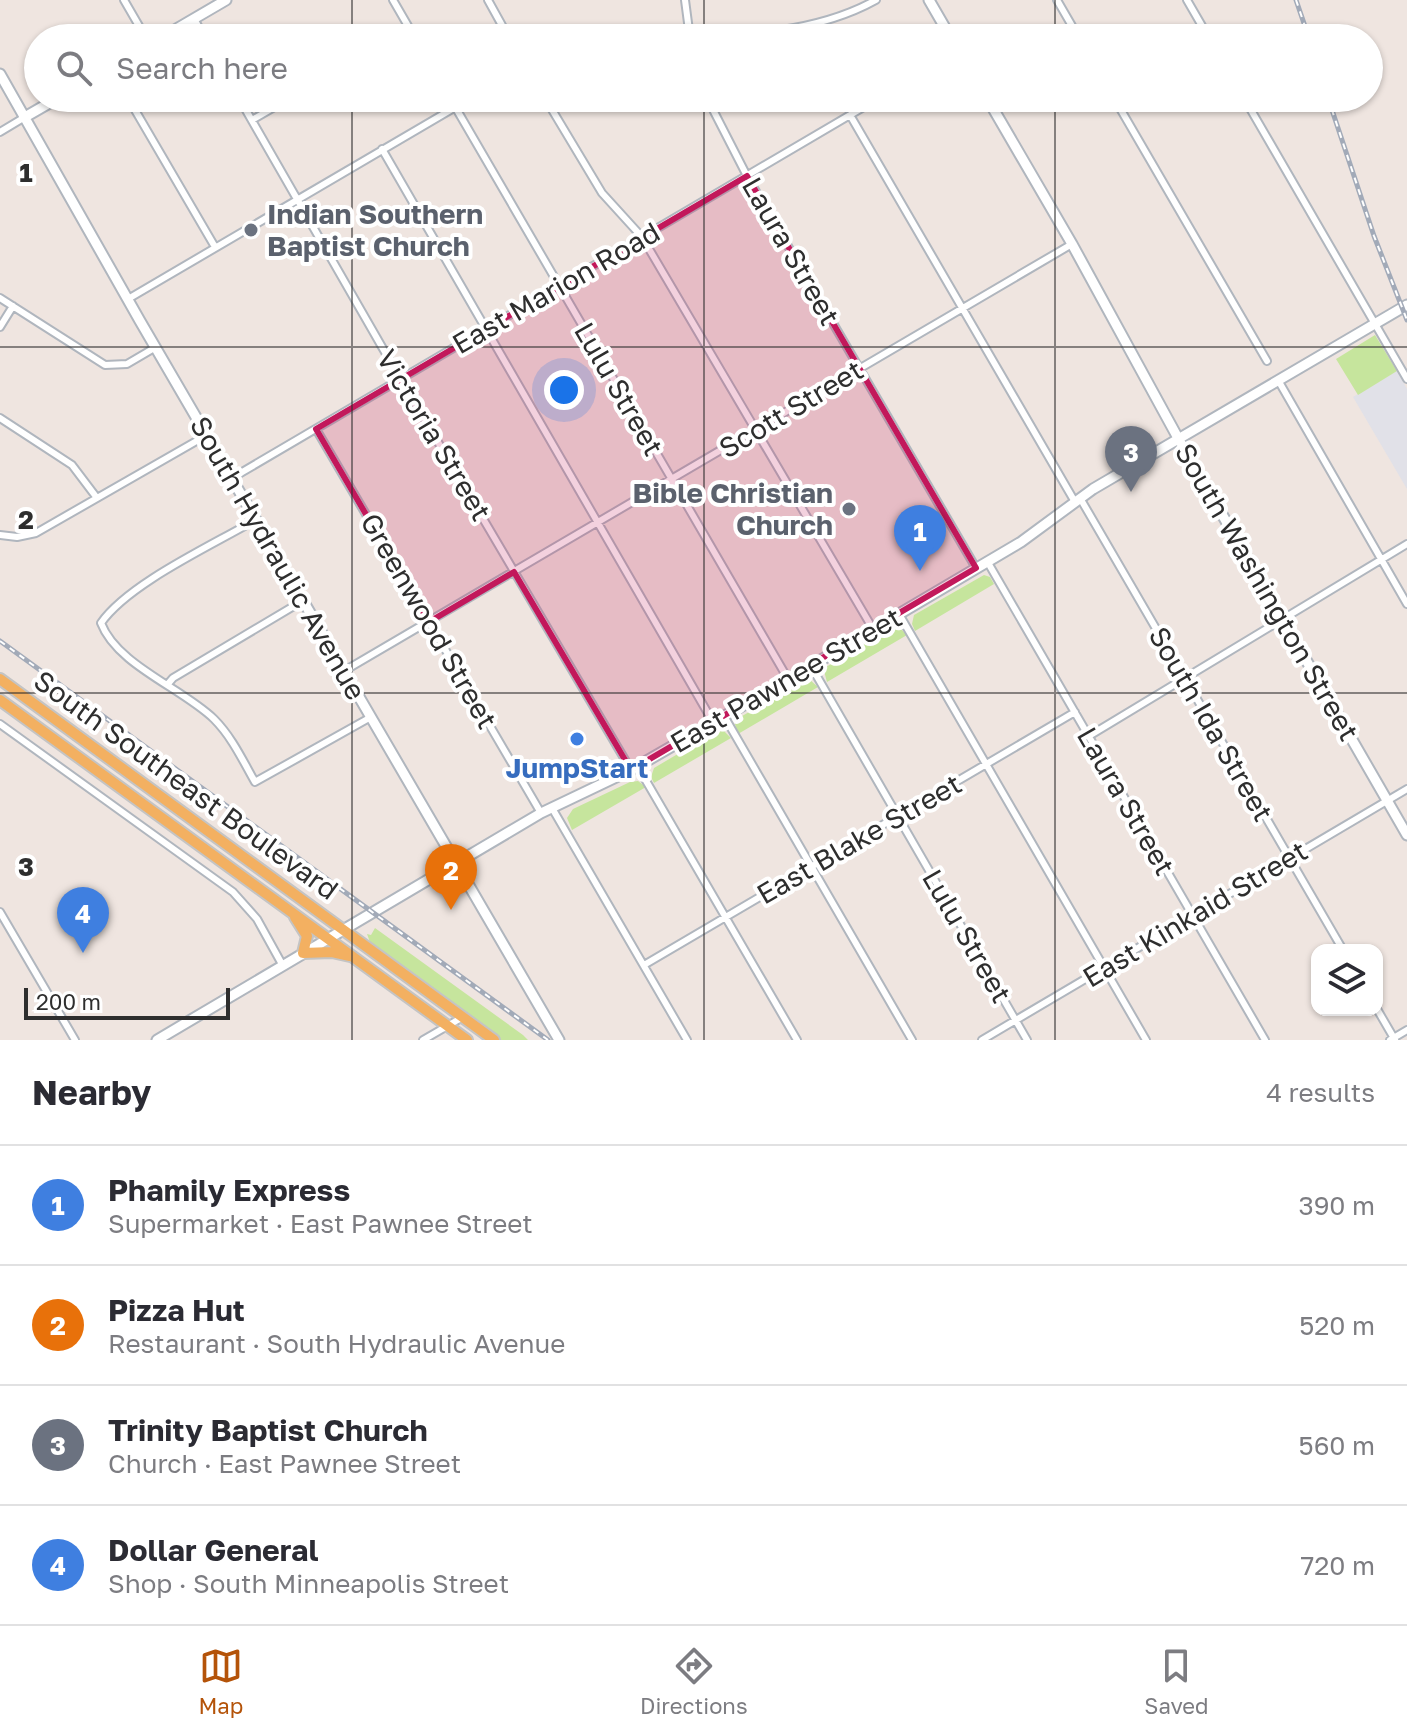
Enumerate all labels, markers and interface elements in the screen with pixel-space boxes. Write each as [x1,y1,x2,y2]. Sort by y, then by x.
search box [24,24,1383,112]
icon: search [52,46,96,90]
text: Search here [116,50,288,86]
text: 1 [19,157,33,188]
street label: Laura Street [736,171,847,331]
place label: Indian Southern Baptist Church [267,197,483,262]
street label: East Marion Road [446,215,665,360]
marker: Indian Southern Baptist Church [242,221,260,239]
street label: Lulu Street [568,316,671,461]
street label: Victoria Street [370,343,498,526]
street label: Scott Street [713,353,869,464]
your location [544,370,584,410]
street label: South Hydraulic Avenue [184,410,373,705]
pin: 3 [1105,426,1157,492]
street label: South Washington Street [1169,437,1366,746]
place label: Bible Christian Church [633,476,833,541]
marker: Bible Christian Church [840,500,858,518]
text: 2 [18,504,34,535]
pin: 1 [894,505,946,571]
street label: Greenwood Street [354,507,504,734]
street label: East Pawnee Street [664,600,907,759]
street label: South Ida Street [1142,621,1280,827]
street label: South Southeast Boulevard [28,663,345,906]
street label: Laura Street [1071,721,1182,881]
marker: JumpStart [568,730,586,748]
place label: JumpStart [506,751,648,784]
street label: East Blake Street [751,767,967,911]
street label: East Kinkaid Street [1077,834,1313,994]
pin: 2 [425,844,477,910]
text: 3 [18,851,34,882]
street label: Lulu Street [916,863,1019,1008]
pin: 4 [57,887,109,953]
map controls [1311,944,1383,1016]
button: layers [1311,944,1383,1016]
scale bar [24,984,230,1020]
text: 200 m [36,988,101,1015]
text: Nearby [32,1072,152,1112]
text: 4 results [1266,1077,1375,1108]
text: Phamily Express [108,1172,350,1208]
text: 1 [51,1190,65,1221]
text: 390 m [1298,1190,1375,1221]
text: Supermarket · East Pawnee Street [108,1208,533,1239]
text: Pizza Hut [108,1292,245,1328]
text: 2 [50,1310,66,1341]
text: 520 m [1299,1310,1375,1341]
text: Restaurant · South Hydraulic Avenue [108,1328,565,1359]
text: Trinity Baptist Church [108,1412,428,1448]
text: 3 [50,1430,66,1461]
text: 560 m [1299,1430,1375,1461]
text: Church · East Pawnee Street [108,1448,461,1479]
text: Dollar General [108,1532,318,1568]
text: 4 [50,1550,66,1581]
text: 720 m [1301,1550,1375,1581]
text: Shop · South Minneapolis Street [108,1568,509,1599]
tab: Map [198,1644,243,1719]
tab: Directions [640,1644,748,1719]
tab: Saved [1144,1644,1209,1719]

